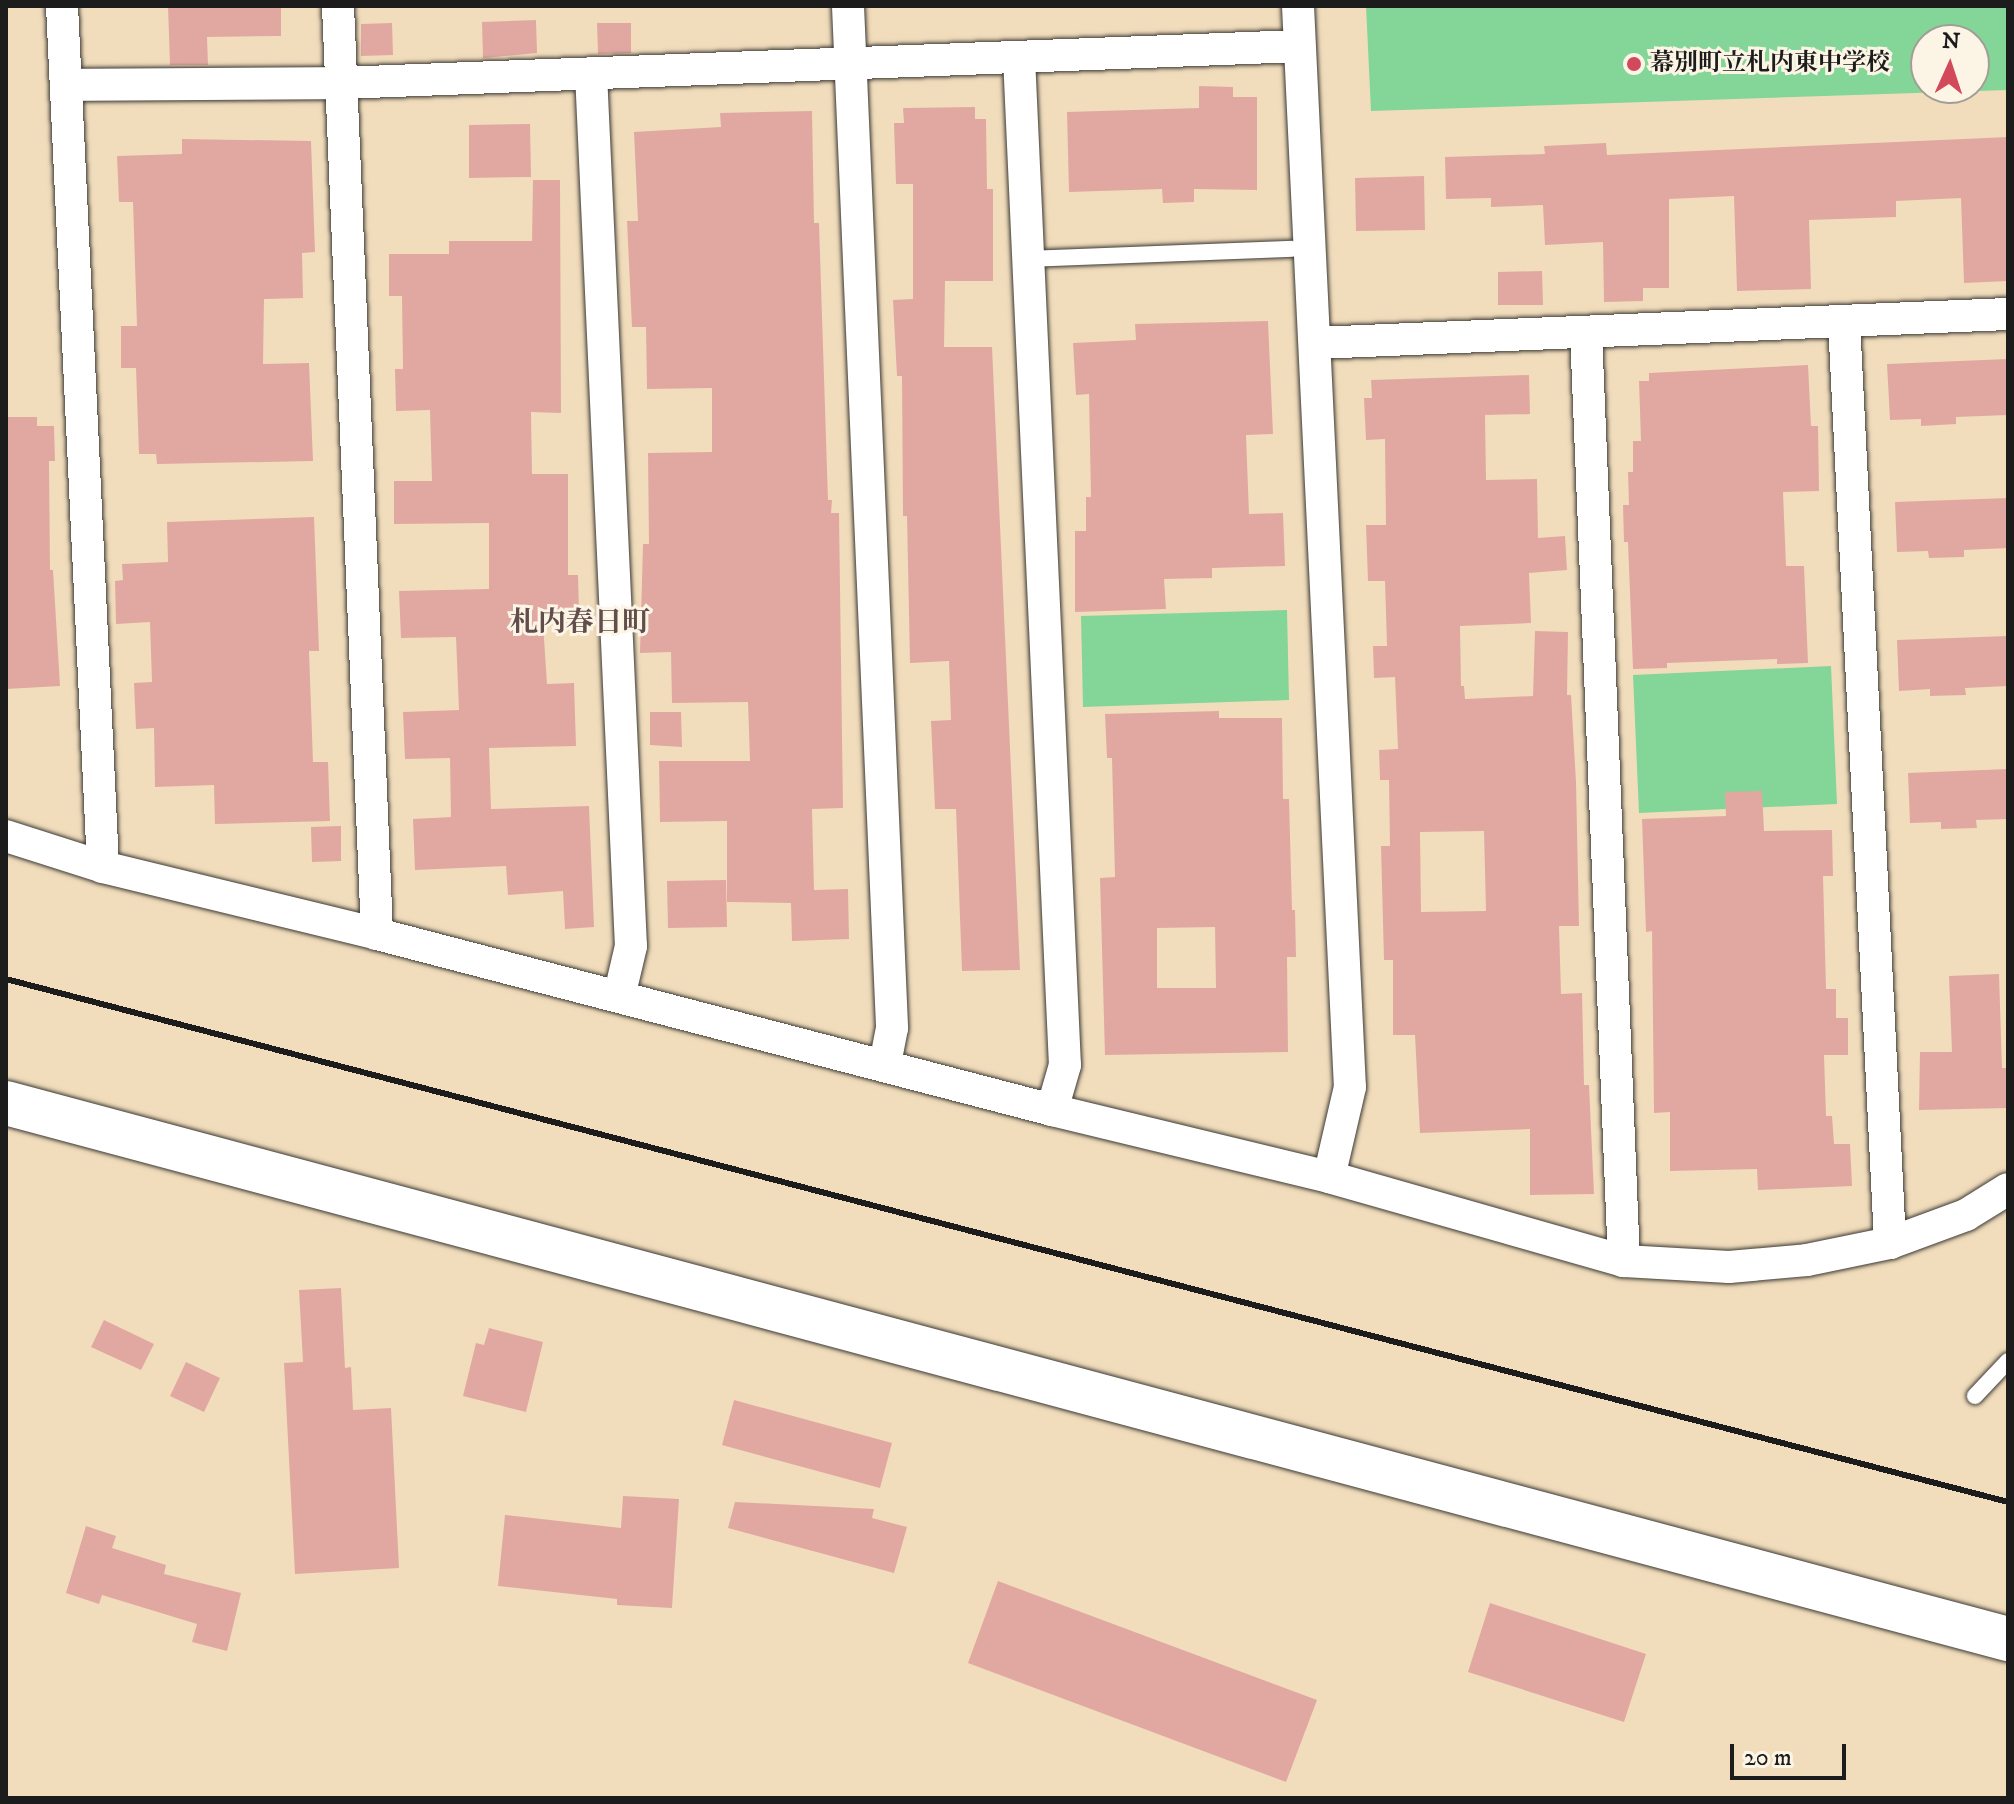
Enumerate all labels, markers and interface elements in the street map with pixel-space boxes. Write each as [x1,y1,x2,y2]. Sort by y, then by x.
north arrow [1910,24,1990,104]
text: N [1941,28,1961,55]
place label: 幕別町立札内東中学校 [1650,50,1890,78]
marker: 幕別町立札内東中学校 [1625,55,1643,73]
district label: 札内春日町 [510,606,650,640]
scale bar [1734,1728,1850,1778]
text: 20 m [1744,1743,1792,1773]

